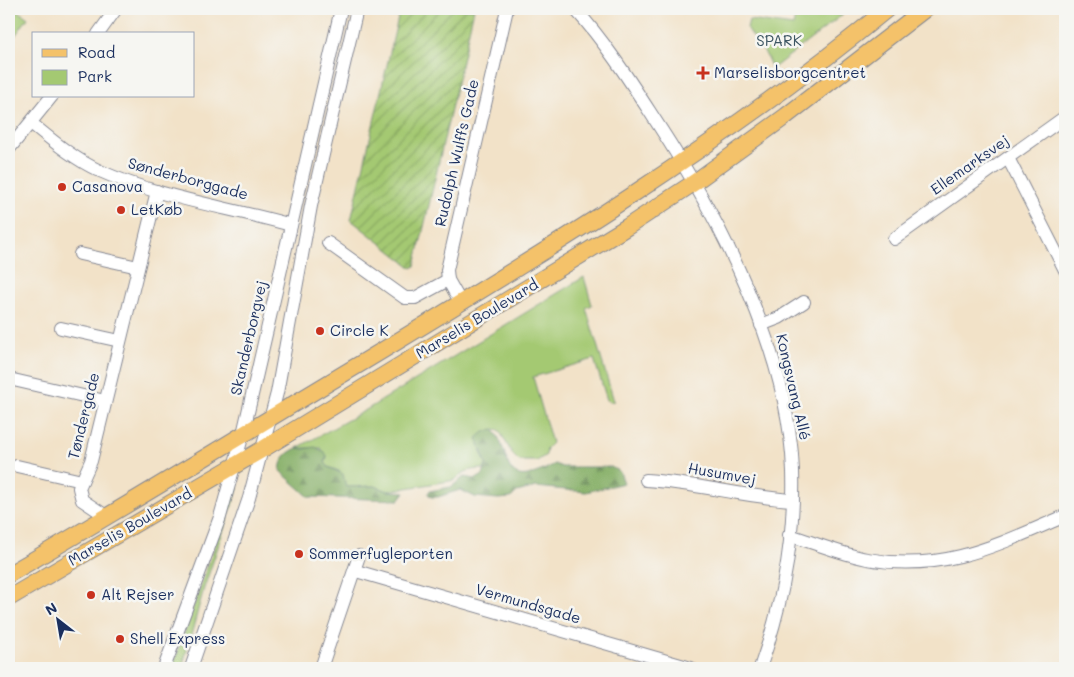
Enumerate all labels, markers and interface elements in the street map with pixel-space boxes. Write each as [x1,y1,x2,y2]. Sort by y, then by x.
park label: SPARK [756,30,802,50]
legend [32,32,195,98]
text: Road [78,42,115,62]
place label: Marselisborgcentret [714,62,866,82]
text: Park [78,66,112,86]
marker: Marselisborgcentret [696,66,710,80]
street label: Rudolph Wulffs Gade [429,77,483,228]
street label: Ellemarksvej [926,130,1013,199]
street label: Sønderborggade [126,152,251,204]
place label: Casanova [72,176,143,196]
marker: Casanova [56,181,68,193]
place label: LetKøb [131,199,182,219]
marker: LetKøb [115,204,127,216]
street label: Marselis Boulevard [411,274,541,363]
street label: Skanderborgvej [225,278,271,397]
place label: Circle K [330,320,389,340]
marker: Circle K [314,325,326,337]
street label: Kongsvang Allé [772,332,816,442]
street label: Tøndergade [63,370,103,461]
street label: Husumvej [687,457,758,489]
street label: Marselis Boulevard [64,483,195,570]
place label: Sommerfugleporten [309,543,453,563]
marker: Sommerfugleporten [293,548,305,560]
street label: Vermundsgade [473,578,583,628]
place label: Alt Rejser [101,584,175,604]
marker: Alt Rejser [85,589,97,601]
north arrow [32,594,82,644]
text: N [42,598,61,619]
place label: Shell Express [130,628,225,648]
marker: Shell Express [114,633,126,645]

